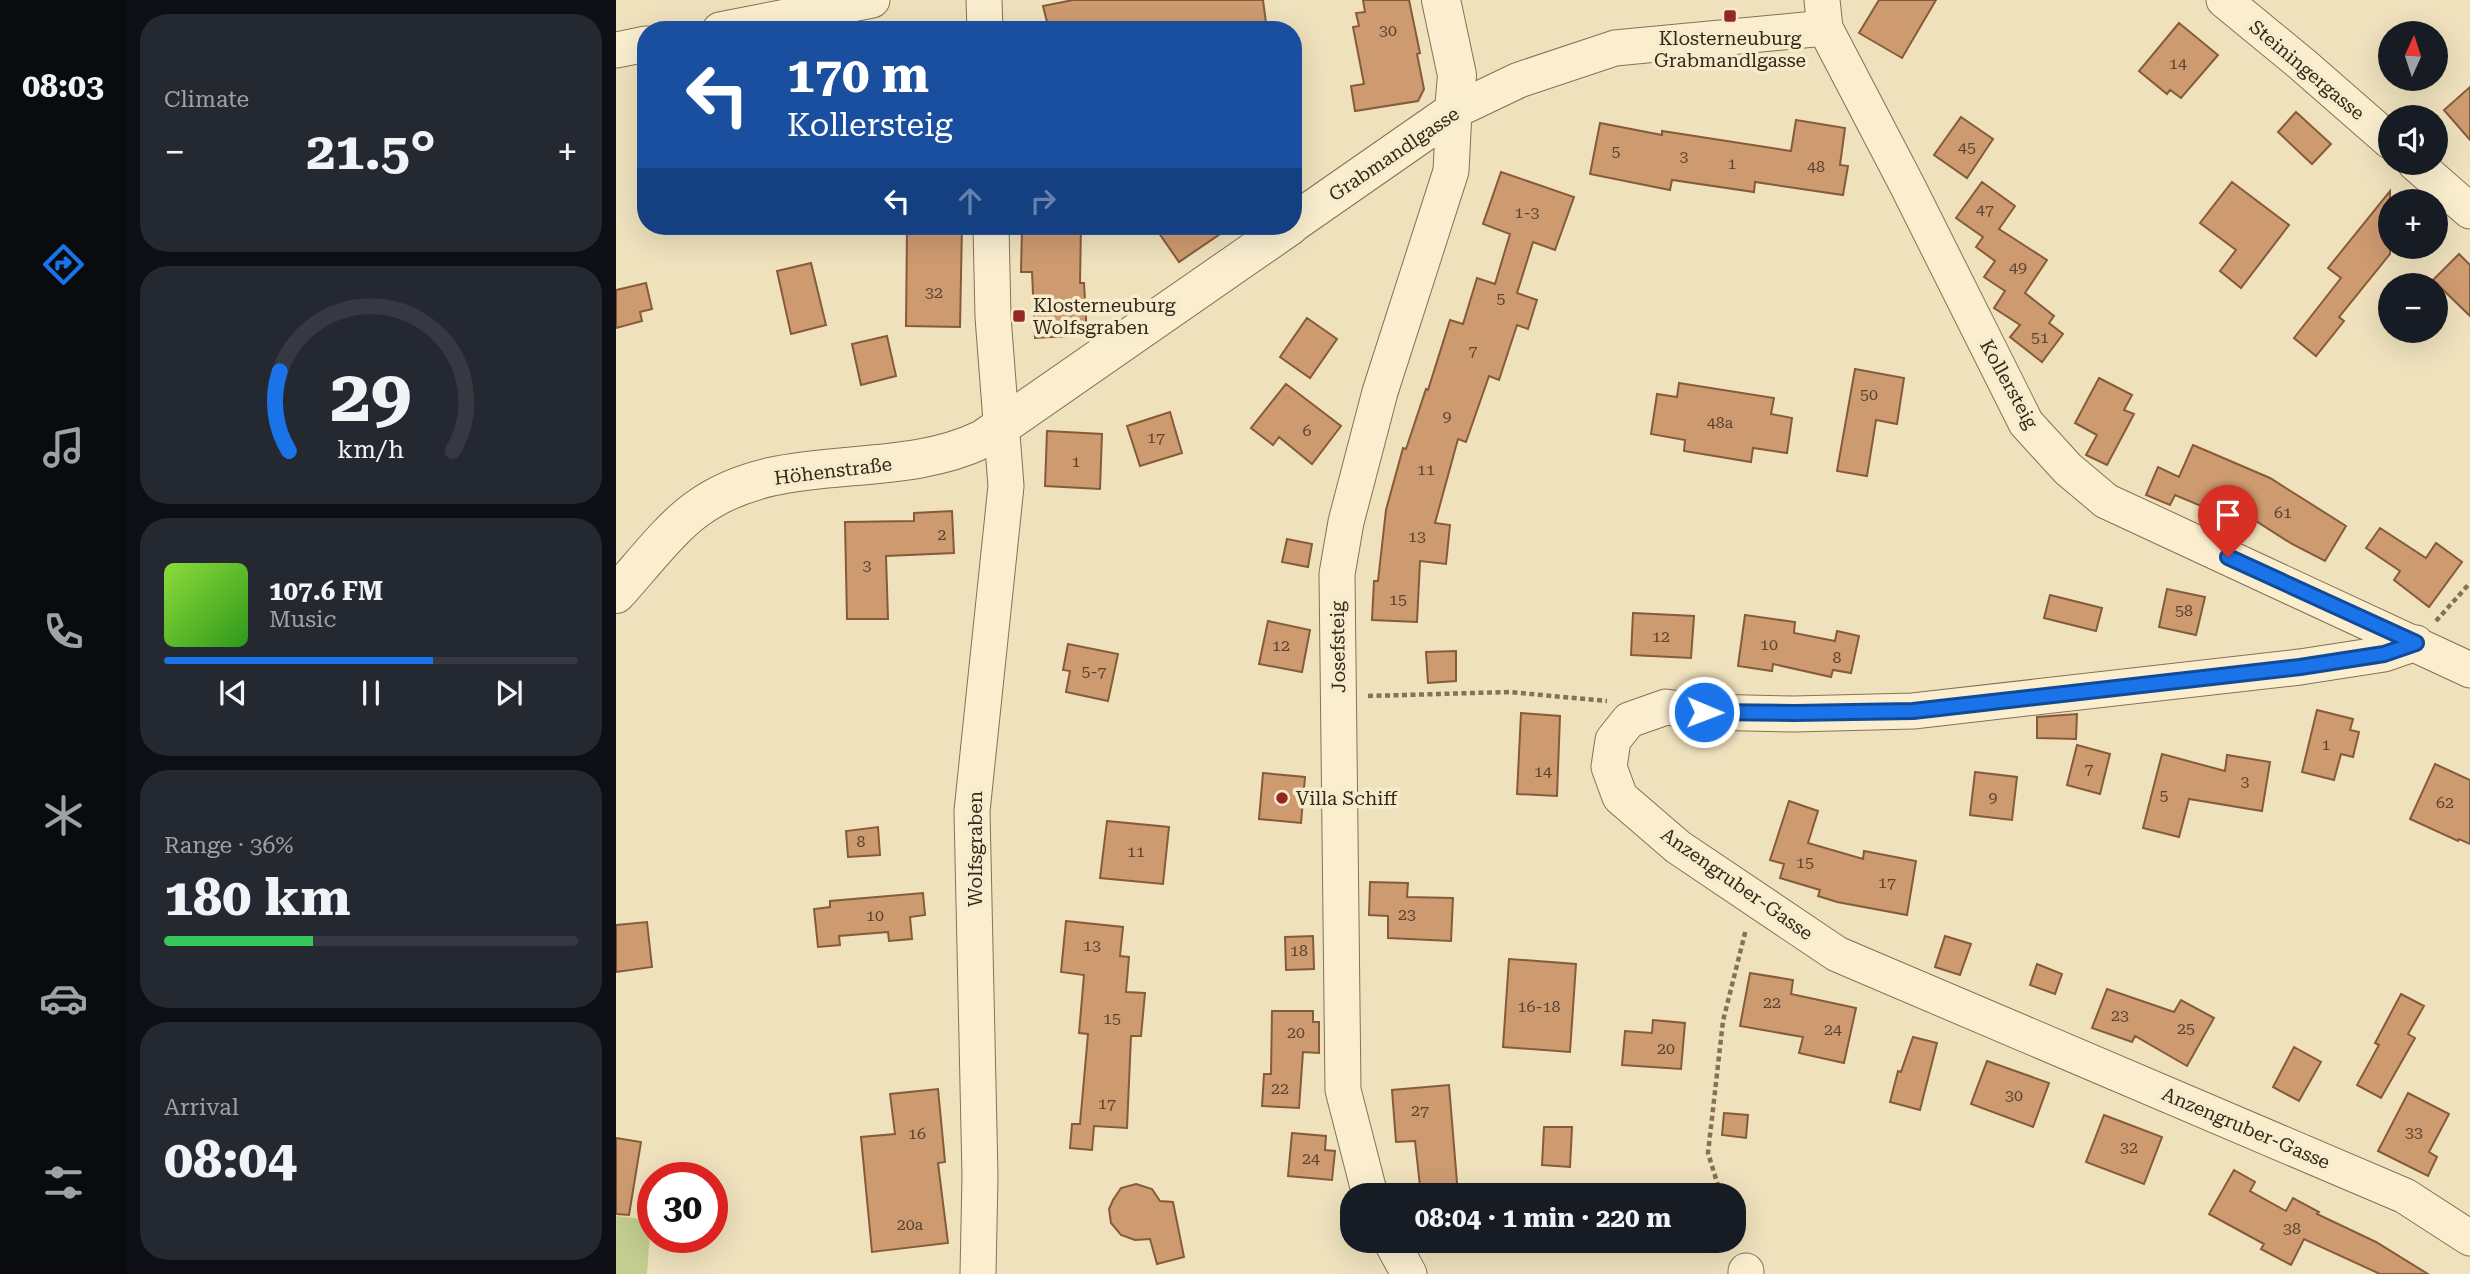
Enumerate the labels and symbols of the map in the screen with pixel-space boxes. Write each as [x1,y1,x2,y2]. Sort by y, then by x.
marker: Klosterneuburg Grabmandlgasse [1722,8,1738,24]
street label: Steiningergasse [2245,15,2369,125]
house number: 30 [1379,21,1397,40]
north arrow [2378,21,2448,91]
place label: Klosterneuburg Grabmandlgasse [1654,27,1806,72]
house number: 14 [2169,54,2187,73]
street label: Grabmandlgasse [1325,102,1463,206]
house number: 45 [1958,138,1976,157]
house number: 5 [1612,142,1621,161]
house number: 3 [1680,147,1689,166]
house number: 1 [1728,154,1737,173]
house number: 48 [1807,157,1825,176]
house number: 47 [1976,200,1994,219]
house number: 1-3 [1515,203,1540,222]
house number: 49 [2009,258,2027,277]
house number: 32 [925,283,943,302]
house number: 5 [1497,289,1506,308]
place label: Klosterneuburg Wolfsgraben [1033,294,1176,339]
marker: Klosterneuburg Wolfsgraben [1011,308,1027,324]
house number: 51 [2031,328,2049,347]
street label: Kollersteig [1975,335,2043,433]
house number: 7 [1469,341,1478,360]
house number: 50 [1860,385,1878,404]
house number: 9 [1443,407,1452,426]
house number: 48a [1707,413,1734,432]
house number: 6 [1303,421,1312,440]
house number: 17 [1147,428,1165,447]
street label: Höhenstraße [773,452,893,490]
house number: 1 [1072,452,1081,471]
house number: 11 [1417,460,1435,479]
pin [2198,485,2258,557]
house number: 61 [2274,503,2292,522]
house number: 2 [938,525,947,544]
house number: 13 [1408,527,1426,546]
house number: 3 [863,556,872,575]
house number: 15 [1389,590,1407,609]
street label: Josefsteig [1326,601,1350,693]
house number: 58 [2175,601,2193,620]
house number: 12 [1652,627,1670,646]
house number: 10 [1760,635,1778,654]
house number: 12 [1272,636,1290,655]
house number: 8 [1833,648,1842,667]
house number: 5-7 [1082,662,1107,681]
position arrow [1667,675,1741,749]
house number: 1 [2322,735,2331,754]
house number: 7 [2085,759,2094,778]
house number: 14 [1534,762,1552,781]
house number: 3 [2241,772,2250,791]
house number: 5 [2160,786,2169,805]
place label: Villa Schiff [1296,787,1398,810]
house number: 9 [1989,788,1998,807]
marker: Villa Schiff [1274,790,1290,806]
street label: Wolfsgraben [964,791,987,907]
house number: 62 [2436,793,2454,812]
street label: Anzengruber-Gasse [1657,823,1817,945]
house number: 8 [857,832,866,851]
house number: 11 [1127,842,1145,861]
house number: 15 [1796,853,1814,872]
house number: 17 [1878,873,1896,892]
house number: 23 [1398,905,1416,924]
house number: 10 [866,906,884,925]
house number: 13 [1083,936,1101,955]
house number: 18 [1290,941,1308,960]
house number: 22 [1763,993,1781,1012]
house number: 16-18 [1518,997,1560,1016]
house number: 23 [2111,1006,2129,1025]
house number: 15 [1103,1009,1121,1028]
house number: 25 [2177,1019,2195,1038]
house number: 24 [1824,1020,1842,1039]
house number: 20 [1287,1023,1305,1042]
house number: 20 [1657,1039,1675,1058]
house number: 22 [1271,1079,1289,1098]
street label: Anzengruber-Gasse [2159,1082,2333,1174]
house number: 30 [2005,1086,2023,1105]
house number: 17 [1098,1094,1116,1113]
house number: 27 [1411,1101,1429,1120]
house number: 33 [2405,1123,2423,1142]
house number: 16 [908,1124,926,1143]
house number: 32 [2120,1138,2138,1157]
house number: 24 [1302,1149,1320,1168]
speed limit sign: 30 [637,1162,728,1253]
house number: 20a [897,1215,924,1234]
house number: 38 [2283,1219,2301,1238]

